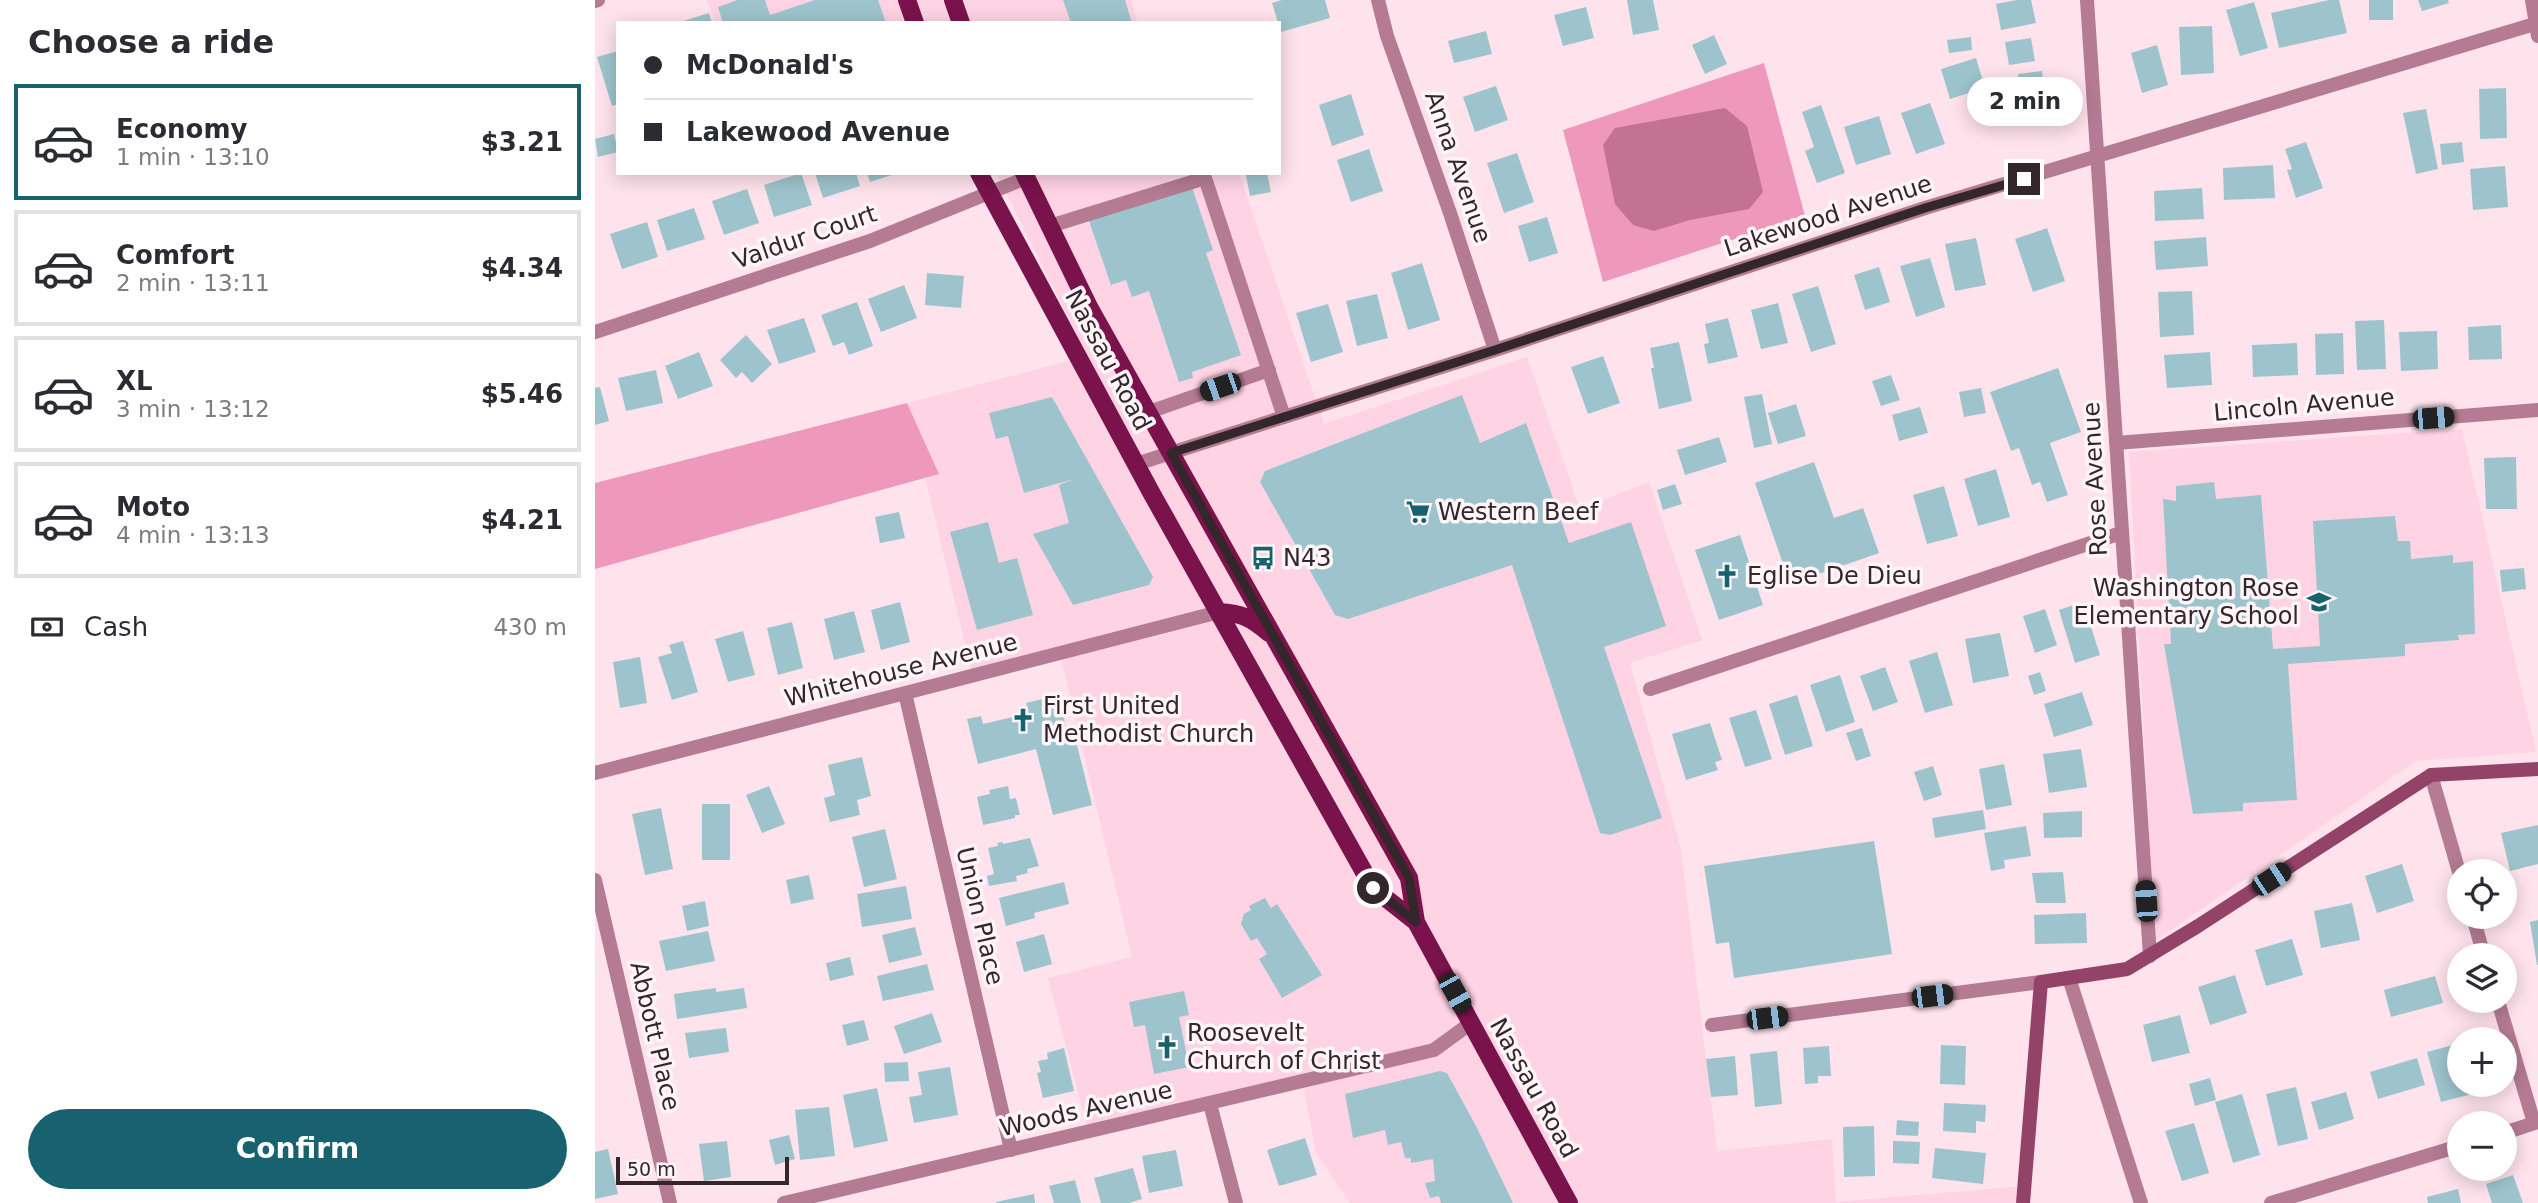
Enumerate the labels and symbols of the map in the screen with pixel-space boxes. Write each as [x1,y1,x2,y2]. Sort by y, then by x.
callout: 2 min [1966,78,2082,127]
street label: Anna Avenue [1419,88,1497,246]
route end [2008,163,2040,195]
street label: Lakewood Avenue [1721,169,1935,263]
street label: Valdur Court [730,199,880,275]
street label: Nassau Road [1059,285,1157,435]
car [1197,370,1244,404]
street label: Lincoln Avenue [2212,383,2396,427]
street label: Rose Avenue [2077,401,2113,557]
car [2412,406,2455,430]
supermarket icon: Western Beef [1404,498,1432,526]
place label: Western Beef [1438,498,1599,526]
bus stop icon: N43 [1249,544,1277,572]
place label: N43 [1283,544,1332,572]
church icon: Eglise De Dieu [1713,562,1741,590]
place label: Eglise De Dieu [1747,562,1922,590]
place label: Washington Rose Elementary School [2074,574,2299,630]
school or university icon: Washington Rose Elementary School [2305,588,2333,616]
street label: Whitehouse Avenue [782,628,1020,712]
place label: First United Methodist Church [1043,692,1254,748]
church icon: First United Methodist Church [1009,706,1037,734]
street label: Union Place [951,844,1009,988]
car [2248,859,2295,899]
route start [1357,872,1389,904]
car [2135,879,2158,923]
street label: Abbott Place [624,959,686,1113]
car [1436,970,1475,1016]
car [1910,983,1955,1009]
car [1745,1005,1790,1031]
street label: Nassau Road [1484,1013,1584,1163]
place label: Roosevelt Church of Christ [1187,1019,1381,1075]
church icon: Roosevelt Church of Christ [1153,1033,1181,1061]
street label: Woods Avenue [997,1076,1175,1142]
scale bar [616,1154,789,1186]

